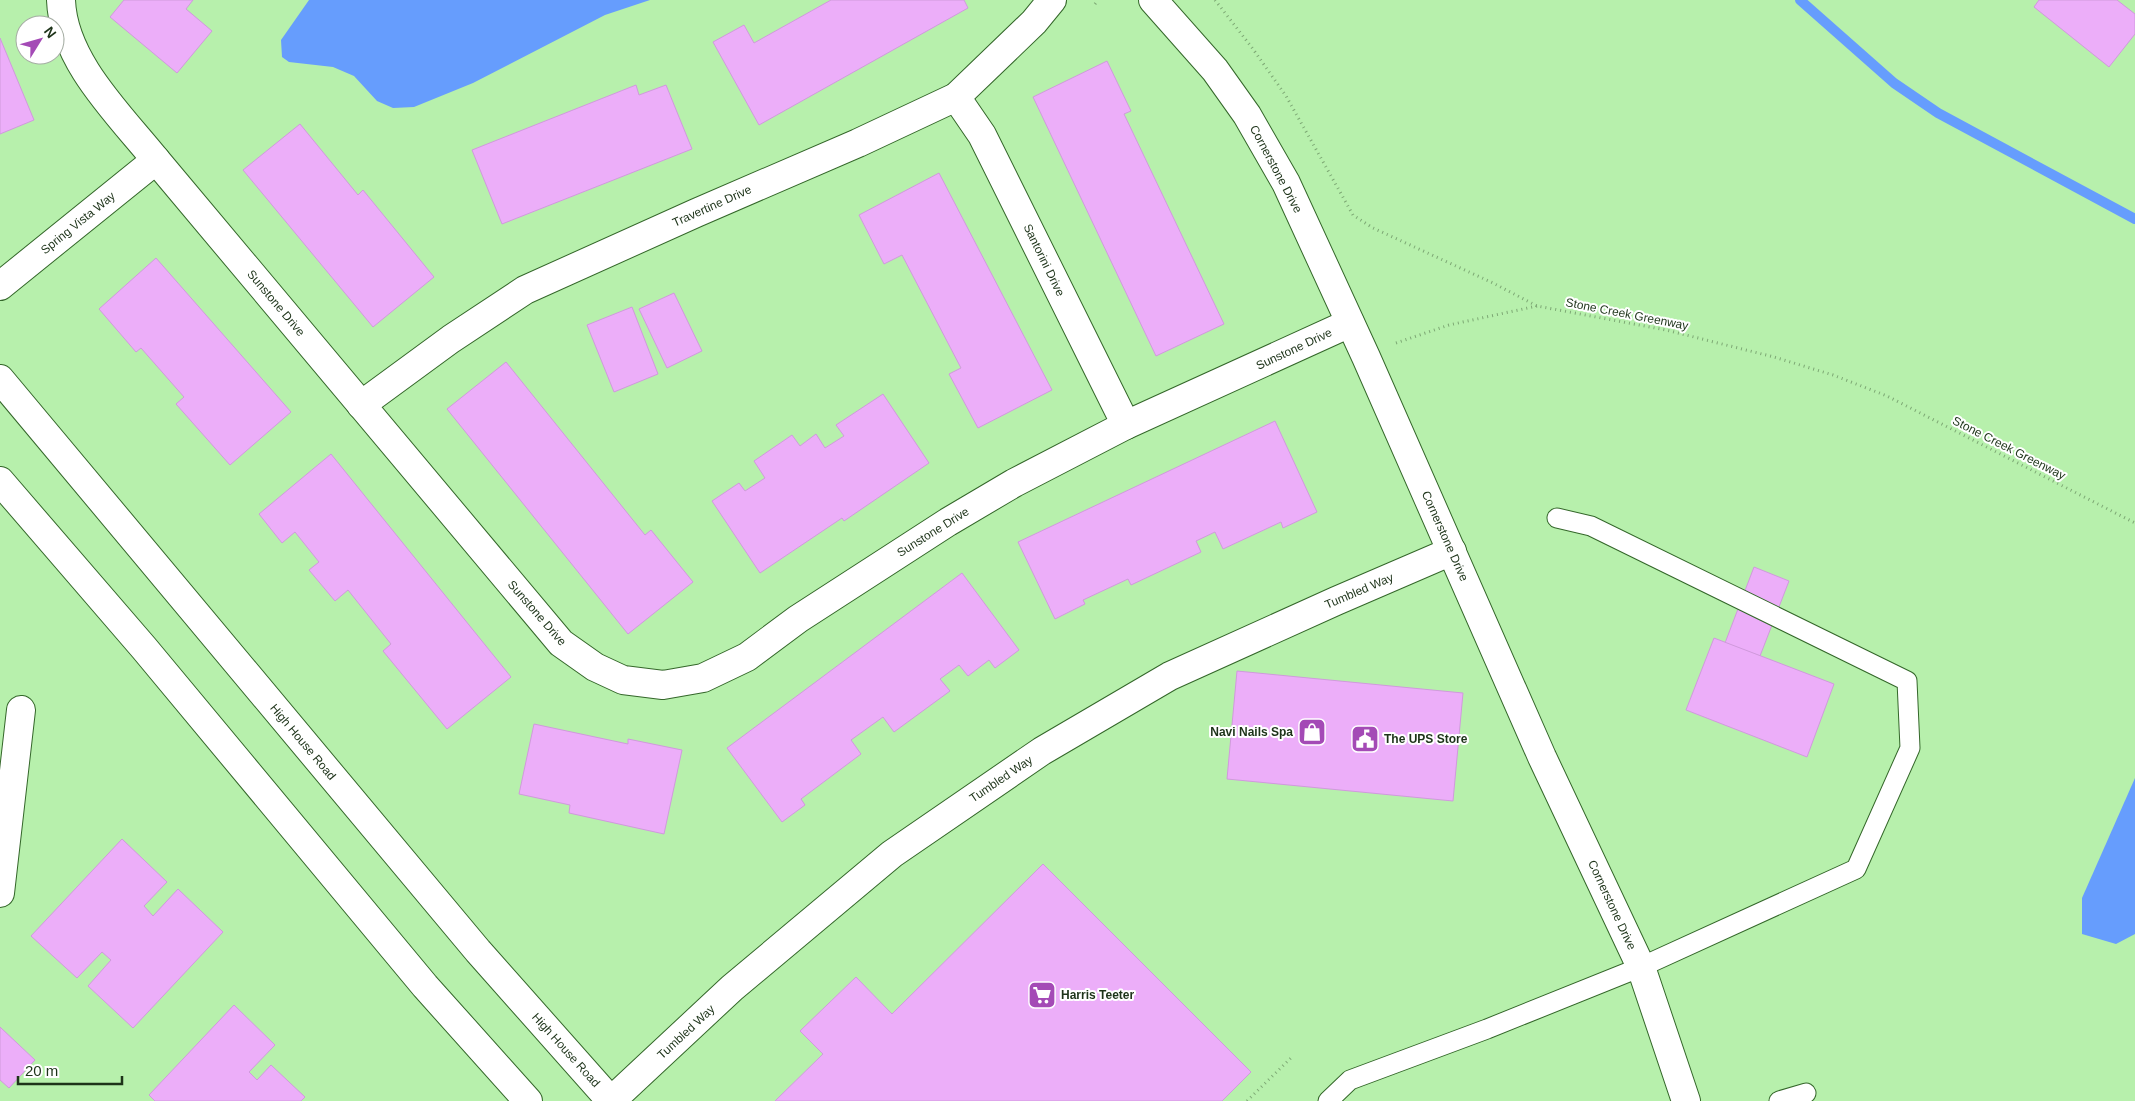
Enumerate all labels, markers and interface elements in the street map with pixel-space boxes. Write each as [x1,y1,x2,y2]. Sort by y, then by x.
north arrow [15,15,65,65]
text: N [41,23,60,41]
street label: Cornerstone Drive [1247,123,1305,216]
street label: Travertine Drive [670,182,754,230]
street label: Spring Vista Way [38,189,118,257]
street label: Santorini Drive [1020,222,1068,299]
street label: Sunstone Drive [244,267,308,339]
street label: Stone Creek Greenway [1564,295,1690,333]
street label: Sunstone Drive [1254,325,1334,373]
street label: Stone Creek Greenway [1950,413,2068,483]
street label: Cornerstone Drive [1419,489,1471,584]
street label: Sunstone Drive [895,504,972,560]
street label: Tumbled Way [1323,570,1395,612]
street label: Sunstone Drive [505,577,569,649]
street label: High House Road [267,701,339,783]
shop icon: Navi Nails Spa [1297,717,1327,747]
public building icon: The UPS Store [1350,724,1380,754]
place label: Navi Nails Spa [1210,725,1293,739]
place label: The UPS Store [1384,732,1468,746]
street label: Tumbled Way [967,753,1035,805]
street label: Cornerstone Drive [1585,858,1639,952]
supermarket icon: Harris Teeter [1027,980,1057,1010]
place label: Harris Teeter [1061,988,1134,1002]
street label: Tumbled Way [654,1002,718,1062]
street label: High House Road [529,1010,603,1090]
scale bar [18,1054,121,1086]
text: 20 m [25,1062,58,1079]

